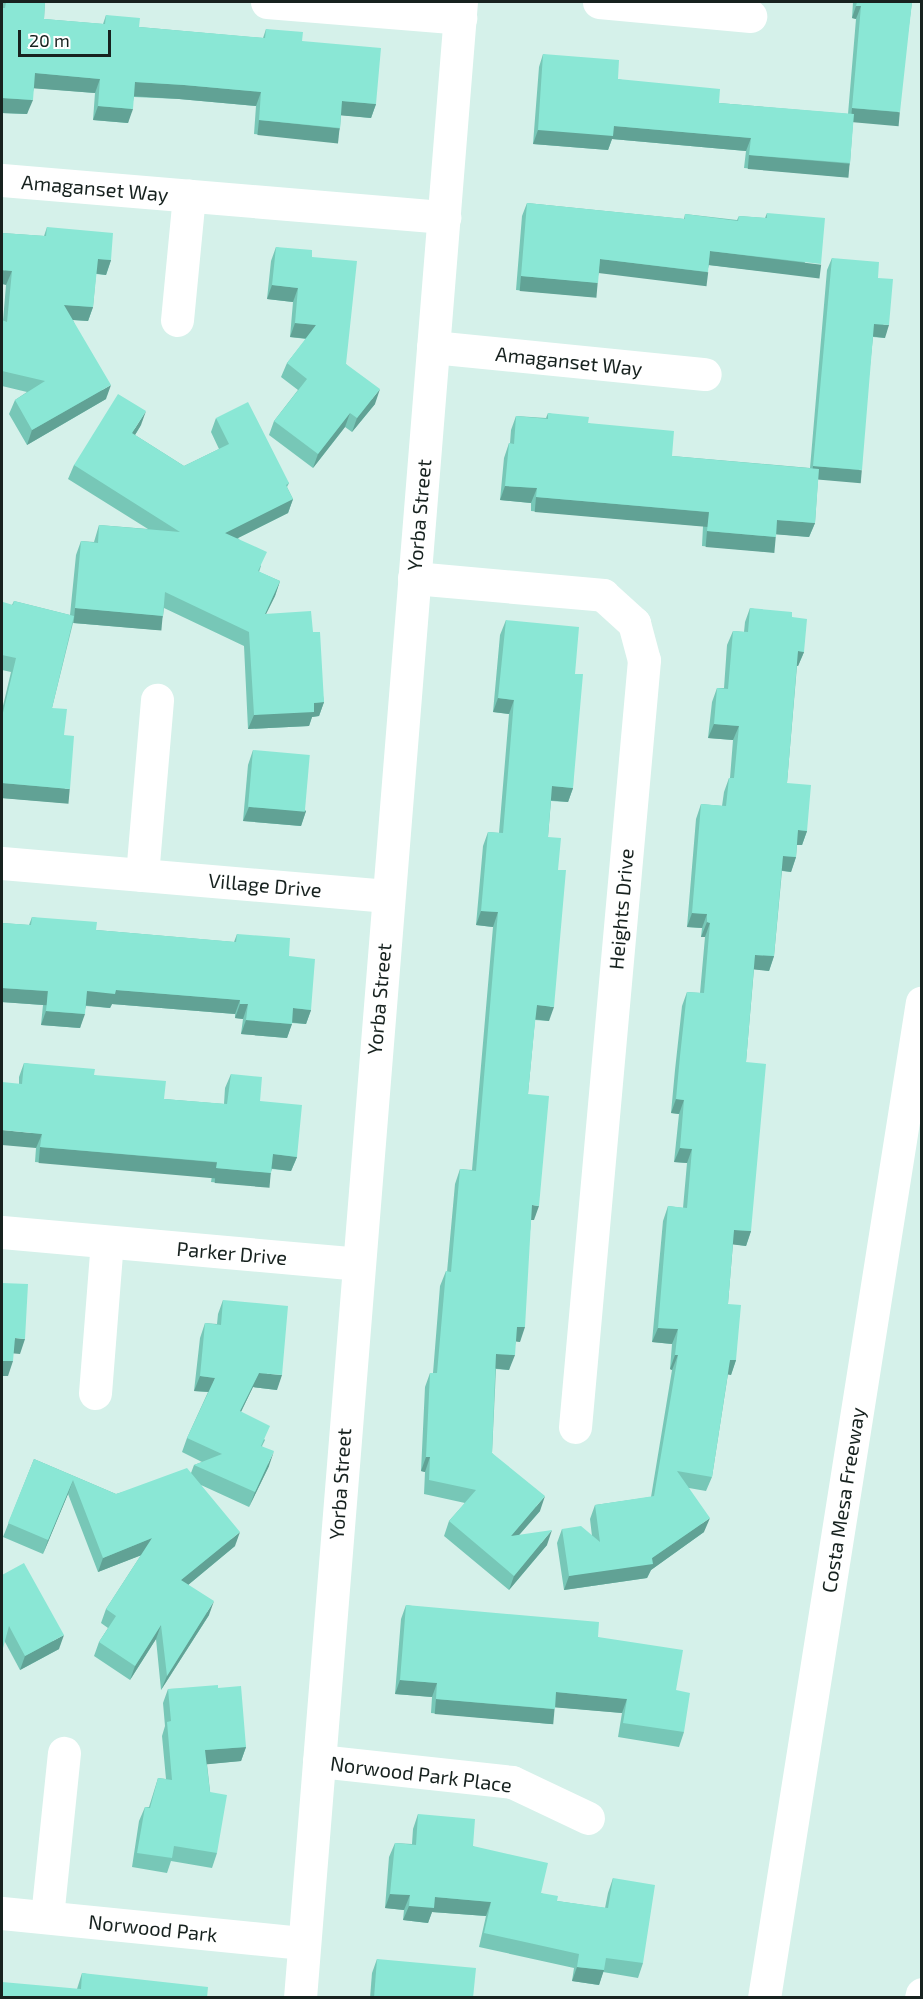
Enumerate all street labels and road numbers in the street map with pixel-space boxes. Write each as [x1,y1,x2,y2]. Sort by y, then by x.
street label: Amaganset Way [20,170,170,206]
street label: Amaganset Way [494,341,644,381]
street label: Yorba Street [402,458,436,572]
street label: Heights Drive [604,847,638,971]
street label: Village Drive [207,868,323,902]
street label: Yorba Street [362,942,396,1056]
street label: Parker Drive [176,1236,288,1270]
street label: Costa Mesa Freeway [816,1406,870,1594]
street label: Yorba Street [324,1427,356,1541]
street label: Norwood Park Place [329,1751,513,1797]
street label: Norwood Park [87,1909,219,1947]

